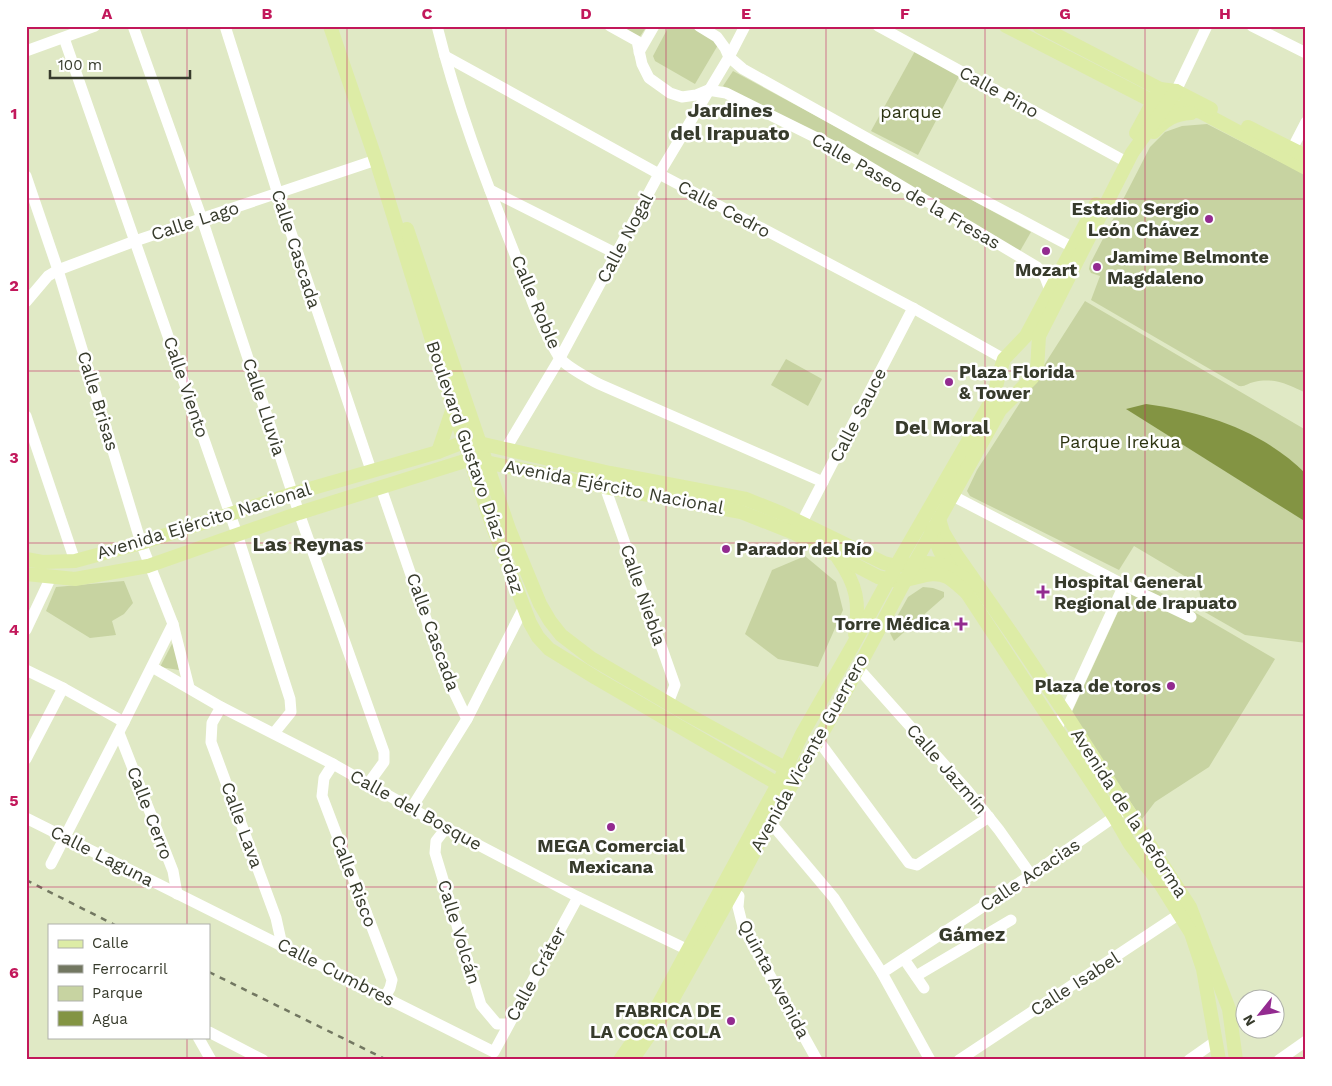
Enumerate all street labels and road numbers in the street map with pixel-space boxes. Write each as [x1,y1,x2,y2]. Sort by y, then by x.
street label: Calle Pino [956,61,1043,122]
street label: Calle Paseo de la Fresas [808,128,1004,253]
street label: Calle Cedro [674,175,774,242]
street label: Calle Cascada [267,187,326,311]
street label: Calle Nogal [592,189,657,286]
street label: Calle Lago [148,196,242,245]
street label: Calle Roble [507,252,566,352]
street label: Calle Viento [159,333,214,440]
street label: Boulevard Gustavo Díaz Ordaz [422,338,529,596]
street label: Calle Brisas [73,348,124,453]
street label: Calle Lluvia [239,355,290,458]
street label: Calle Sauce [825,364,890,466]
street label: Avenida Ejército Nacional [503,455,726,518]
street label: Avenida Ejército Nacional [94,478,314,563]
street label: Calle Niebla [616,542,671,648]
street label: Calle Cascada [402,570,465,694]
street label: Avenida Vicente Guerrero [745,650,872,855]
street label: Calle Jazmín [903,719,992,818]
street label: Avenida de la Reforma [1067,724,1192,901]
street label: Calle Cerro [123,763,178,862]
street label: Calle del Bosque [347,765,486,855]
street label: Calle Lava [217,779,268,871]
street label: Calle Laguna [47,821,157,891]
street label: Calle Risco [327,832,382,930]
street label: Calle Acacias [976,833,1084,916]
street label: Calle Volcán [434,877,485,987]
street label: Quinta Avenida [734,916,815,1042]
street label: Calle Cráter [501,923,570,1025]
street label: Calle Cumbres [274,933,398,1010]
street label: Calle Isabel [1026,947,1124,1020]

